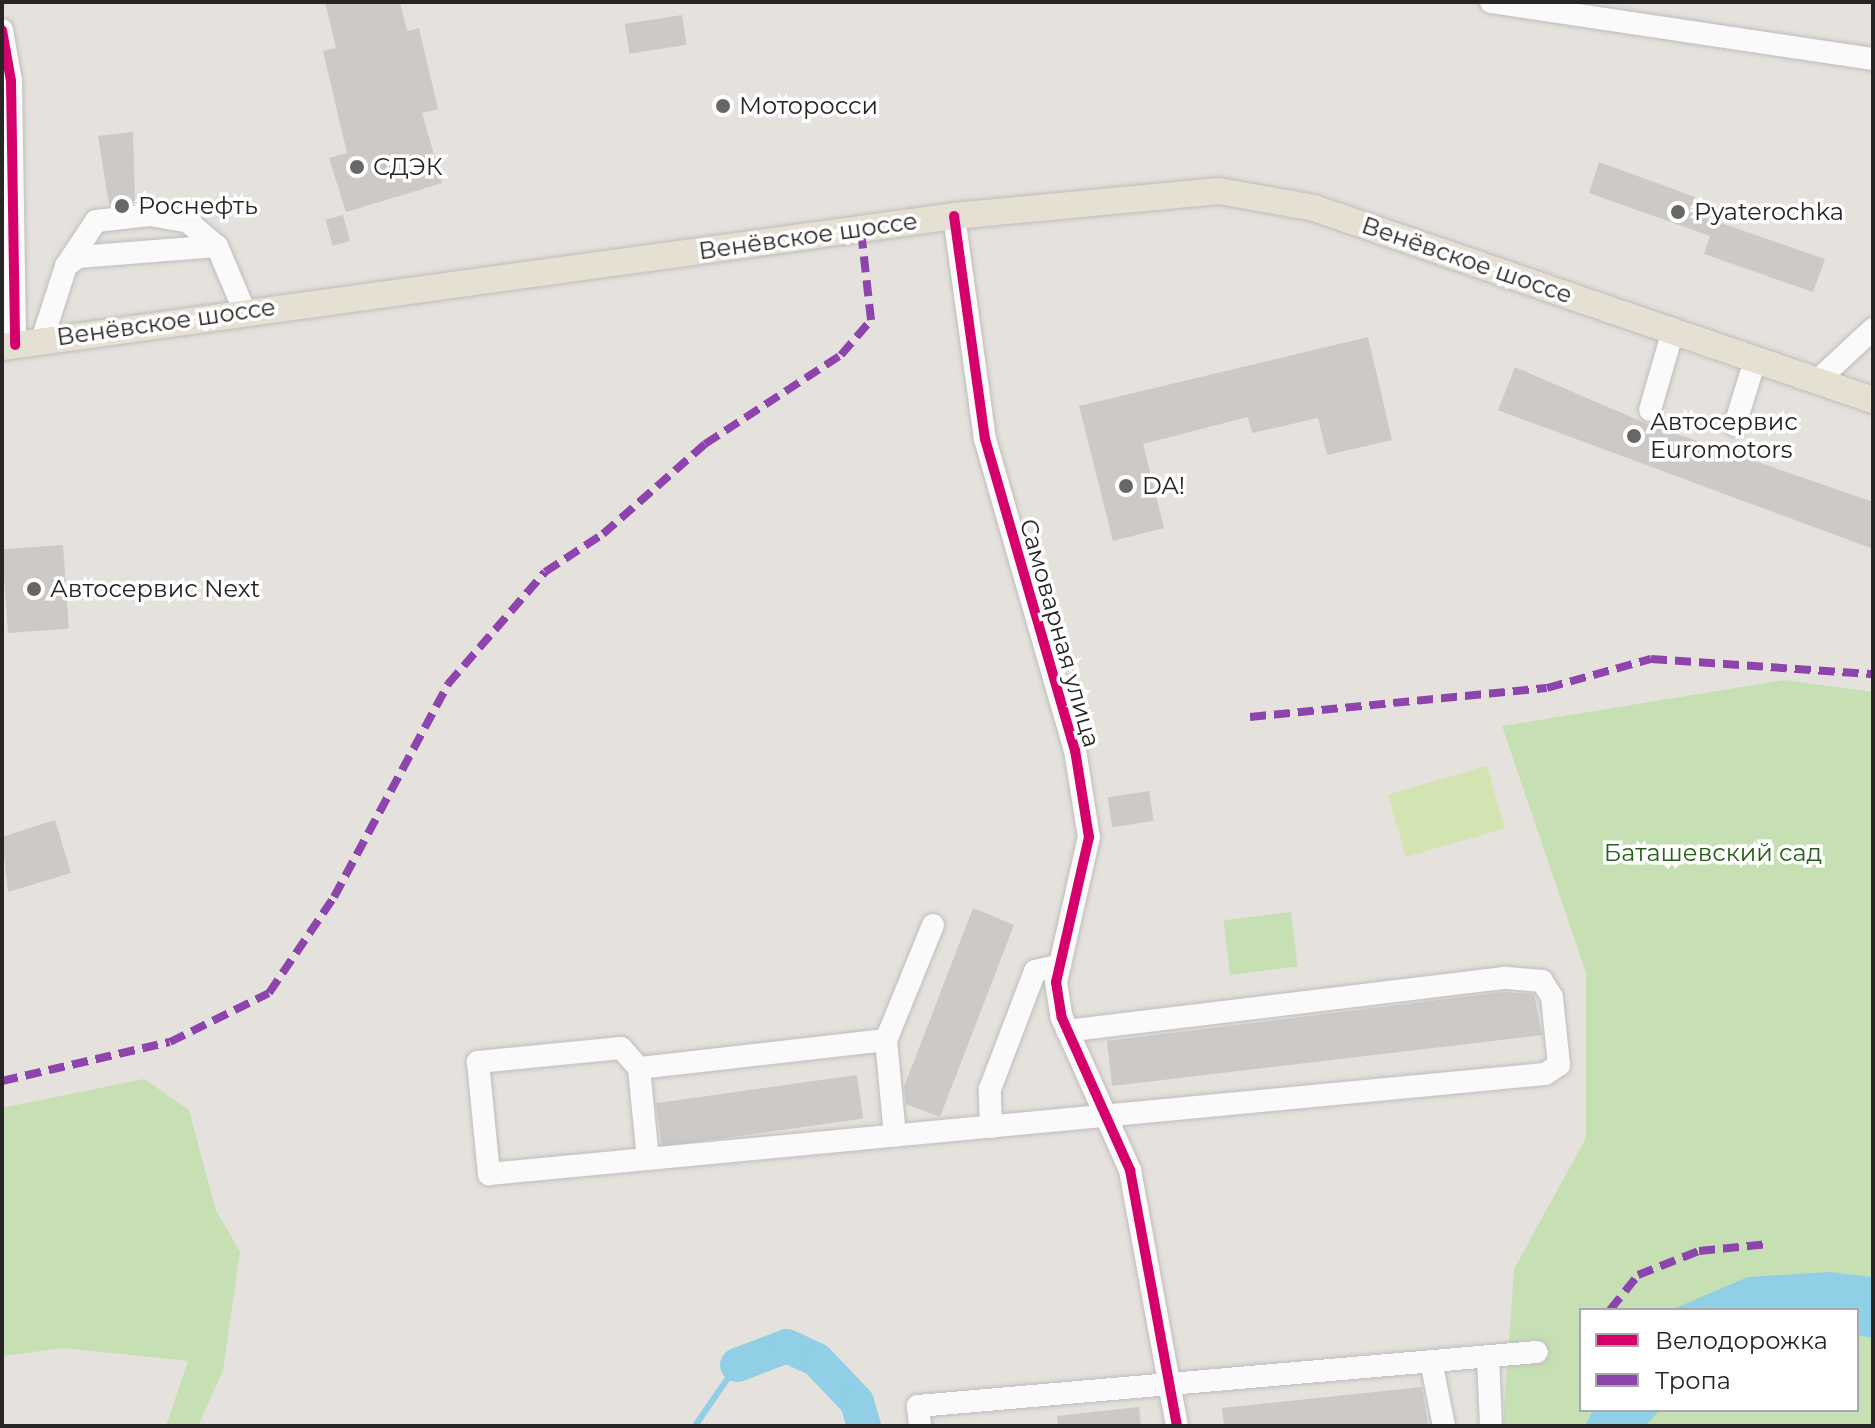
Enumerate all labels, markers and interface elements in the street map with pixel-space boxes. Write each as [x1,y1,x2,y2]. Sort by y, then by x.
place label: Моторосси [739,92,878,120]
marker: Моторосси [714,97,732,115]
place label: СДЭК [373,153,443,181]
marker: СДЭК [348,158,366,176]
place label: Роснефть [138,192,258,220]
marker: Роснефть [113,197,131,215]
place label: Pyaterochka [1694,198,1844,226]
marker: Pyaterochka [1669,203,1687,221]
street label: Венёвское шоссе [697,206,919,266]
street label: Венёвское шоссе [1358,210,1576,310]
street label: Венёвское шоссе [55,292,277,352]
place label: Автосервис Euromotors [1650,408,1798,464]
marker: Автосервис Euromotors [1625,427,1643,445]
place label: DA! [1142,472,1185,500]
marker: DA! [1117,477,1135,495]
street label: Самоварная улица [1014,515,1106,751]
place label: Автосервис Next [50,575,260,603]
marker: Автосервис Next [25,580,43,598]
park label: Баташевский сад [1604,839,1822,867]
legend [1579,1308,1859,1412]
text: Велодорожка [1655,1326,1828,1355]
text: Тропа [1655,1366,1731,1395]

